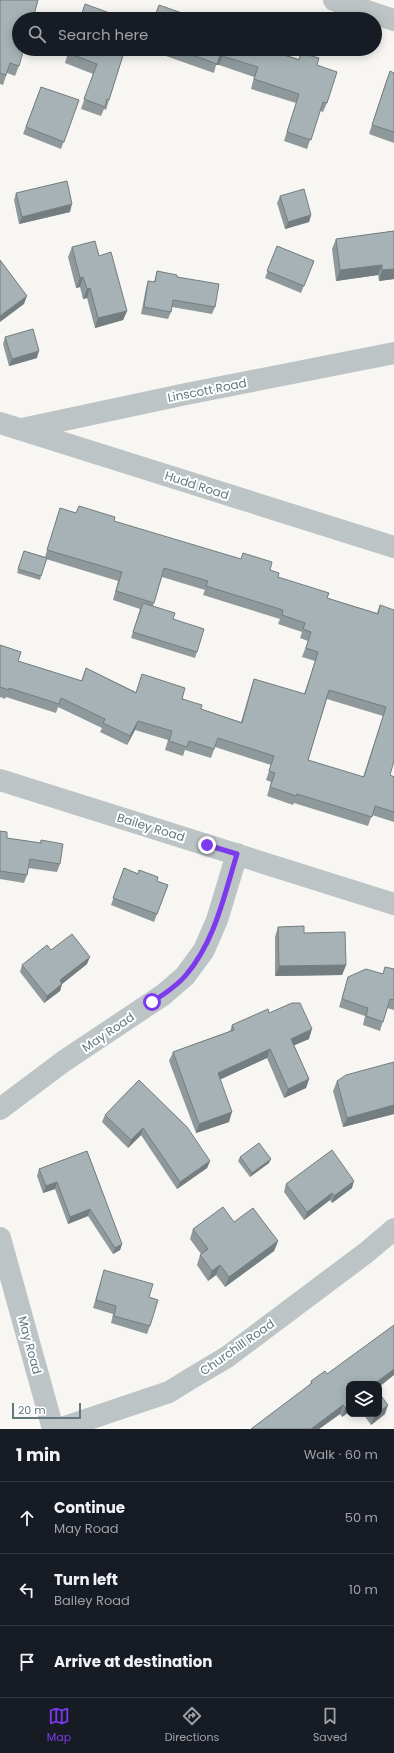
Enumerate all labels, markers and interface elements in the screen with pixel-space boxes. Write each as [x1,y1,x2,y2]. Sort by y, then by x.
search box [12,12,382,56]
icon: search [26,23,48,45]
text: Search here [58,24,148,45]
street label: Linscott Road [166,374,248,406]
street label: Hudd Road [163,467,231,503]
street label: Bailey Road [115,809,187,845]
route end [198,836,216,854]
route start [143,993,161,1011]
street label: May Road [79,1008,137,1056]
street label: May Road [14,1314,46,1376]
street label: Churchill Road [196,1315,278,1379]
map controls [346,1381,382,1417]
button: layers [346,1381,382,1417]
scale bar [12,1401,81,1420]
text: 20 m [18,1402,46,1418]
text: 1 min [16,1443,60,1467]
text: Walk · 60 m [304,1445,378,1464]
text: Continue [54,1497,125,1518]
icon: ahead [16,1507,38,1529]
text: 50 m [345,1508,378,1527]
text: May Road [54,1519,119,1538]
text: Turn left [54,1569,118,1590]
icon: left [16,1579,38,1601]
text: 10 m [349,1580,378,1599]
text: Bailey Road [54,1591,130,1610]
icon: arrive [16,1651,38,1673]
text: Arrive at destination [54,1651,212,1672]
tab: Map [47,1705,71,1746]
tab: Directions [165,1705,219,1746]
tab: Saved [313,1705,347,1746]

